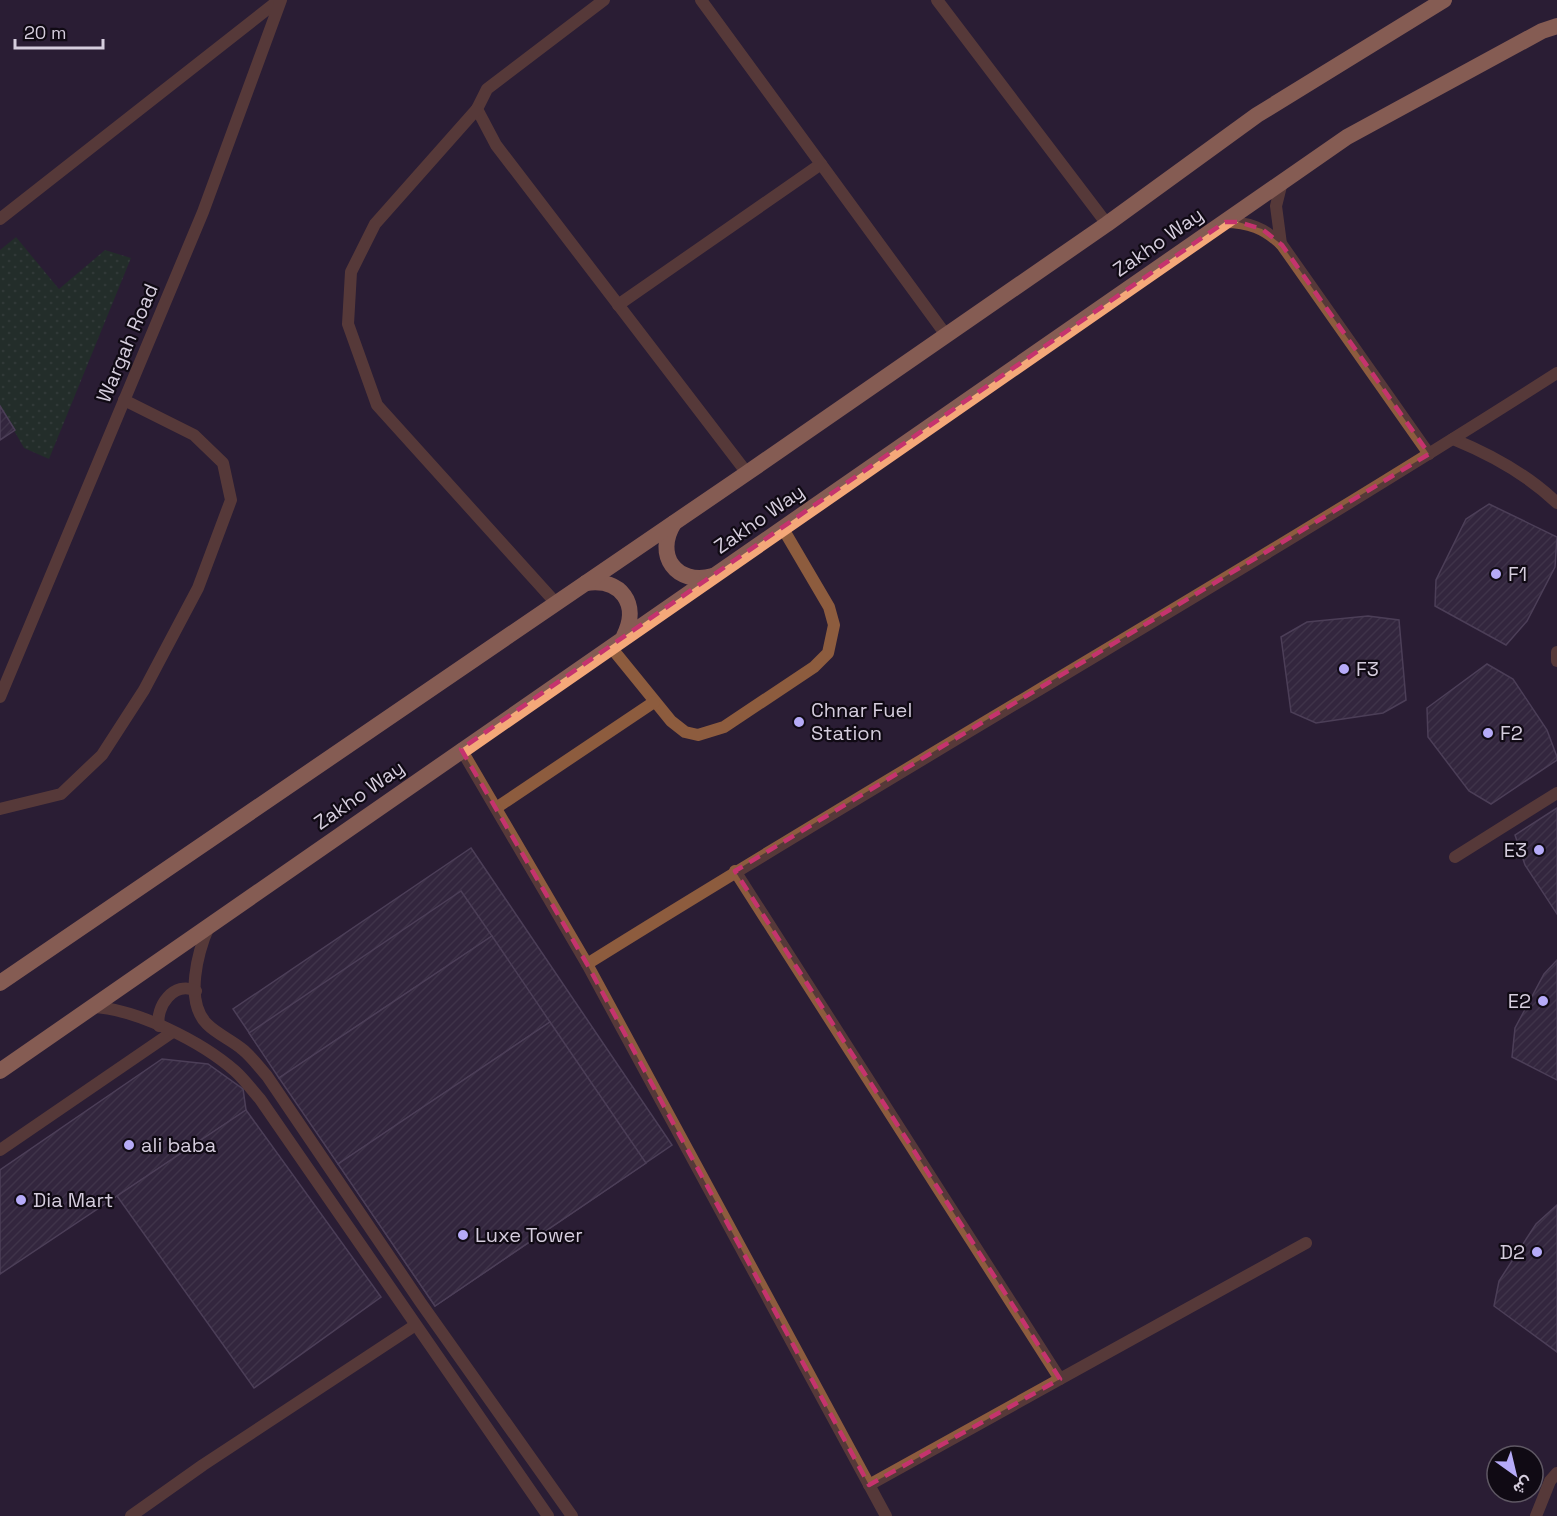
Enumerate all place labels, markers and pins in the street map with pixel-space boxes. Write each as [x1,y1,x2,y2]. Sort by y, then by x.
place label: F1 [1508,561,1527,587]
marker: F1 [1489,567,1503,581]
place label: F3 [1356,656,1379,682]
marker: F3 [1337,662,1351,676]
place label: Chnar Fuel Station [811,697,912,746]
marker: Chnar Fuel Station [792,715,806,729]
place label: F2 [1500,720,1523,746]
marker: F2 [1481,726,1495,740]
place label: E3 [1504,837,1527,863]
marker: E3 [1532,843,1546,857]
place label: E2 [1508,988,1531,1014]
marker: E2 [1536,994,1550,1008]
place label: ali baba [141,1132,216,1158]
marker: ali baba [122,1138,136,1152]
place label: Dia Mart [33,1187,113,1213]
marker: Dia Mart [14,1193,28,1207]
place label: Luxe Tower [475,1222,583,1248]
marker: Luxe Tower [456,1228,470,1242]
place label: D2 [1500,1239,1525,1265]
marker: D2 [1530,1245,1544,1259]

